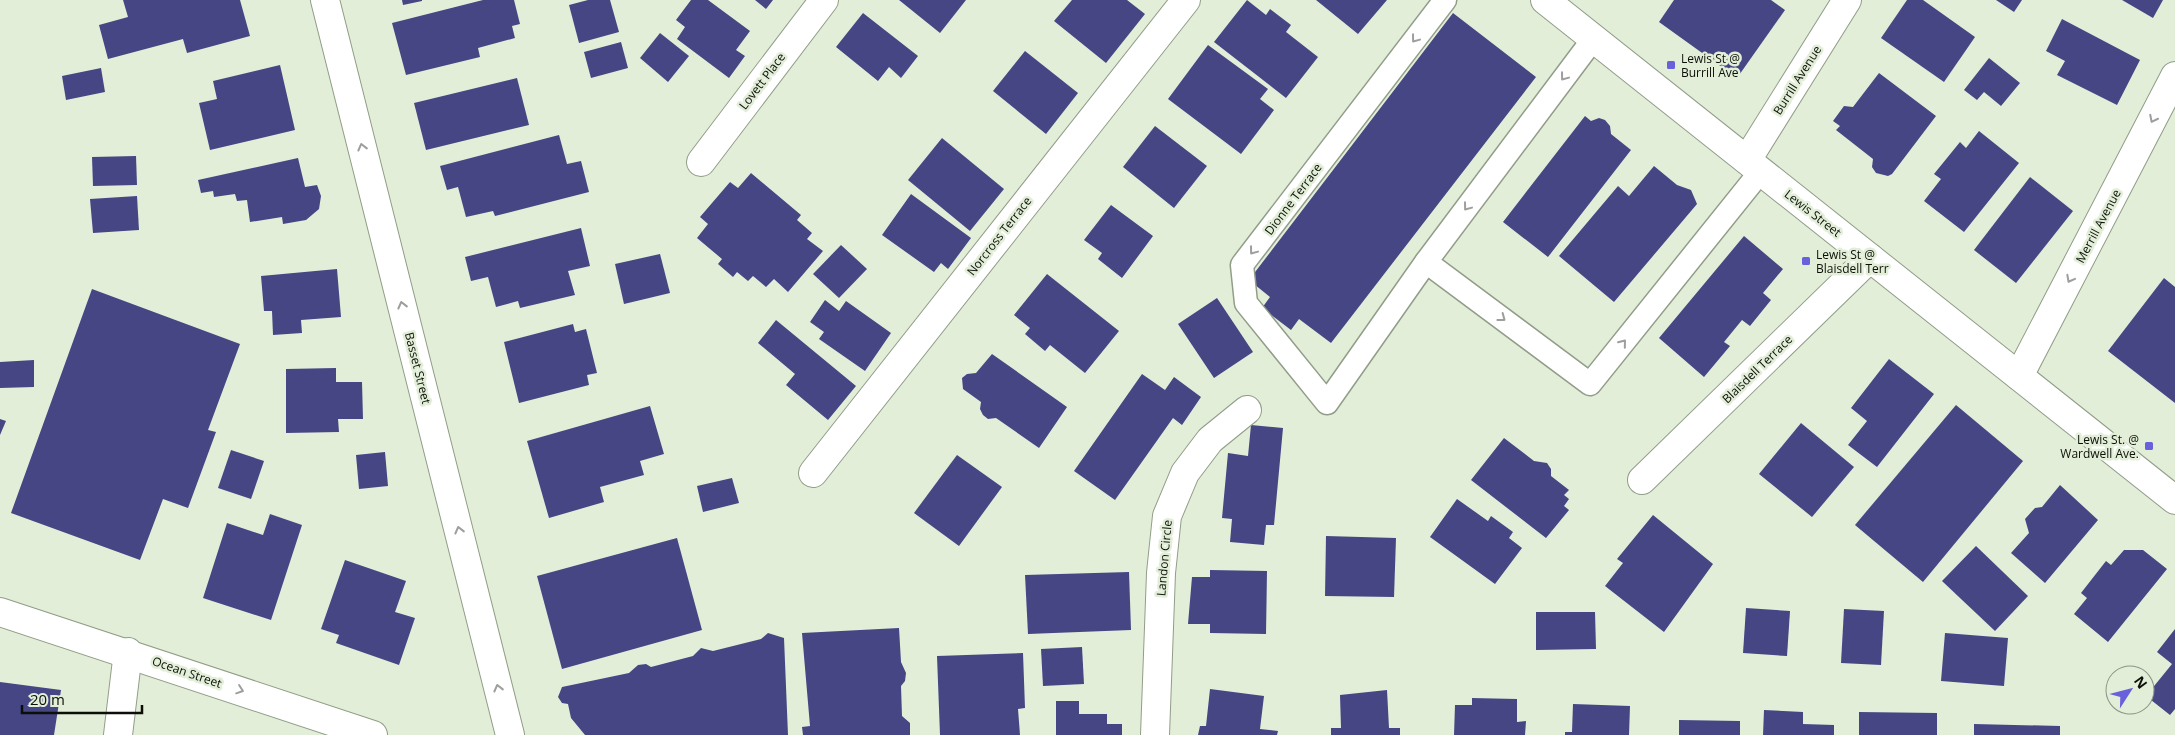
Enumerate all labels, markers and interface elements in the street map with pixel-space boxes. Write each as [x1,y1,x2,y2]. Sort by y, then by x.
one-way arrow [1413,33,1421,42]
street label: Burrill Avenue [1769,42,1825,118]
street label: Lovett Place [735,49,789,113]
place label: Lewis St @ Burrill Ave [1681,50,1740,81]
marker: Lewis St @ Burrill Ave [1665,59,1677,71]
one-way arrow [1562,71,1570,80]
one-way arrow [2149,114,2159,123]
one-way arrow [357,143,368,152]
street label: Dionne Terrace [1260,159,1326,238]
street label: Lewis Street [1781,185,1845,241]
street label: Merrill Avenue [2071,186,2125,266]
street label: Norcross Terrace [963,193,1035,279]
one-way arrow [1464,201,1473,211]
one-way arrow [1250,245,1259,255]
place label: Lewis St @ Blaisdell Terr [1816,246,1889,277]
marker: Lewis St @ Blaisdell Terr [1800,255,1812,267]
one-way arrow [2066,274,2076,283]
one-way arrow [397,300,408,309]
one-way arrow [1496,312,1506,321]
street label: Basset Street [401,330,435,406]
street label: Blaisdell Terrace [1718,331,1796,407]
one-way arrow [1617,340,1625,349]
place label: Lewis St. @ Wardwell Ave. [2060,431,2139,462]
marker: Lewis St. @ Wardwell Ave. [2143,440,2155,452]
street label: Landon Circle [1152,519,1176,597]
one-way arrow [454,526,465,535]
street label: Ocean Street [150,652,224,692]
north arrow [2105,665,2155,715]
text: N [2130,672,2152,692]
scale bar [22,682,142,714]
one-way arrow [494,684,504,692]
one-way arrow [235,685,244,695]
text: 20 m [30,689,65,709]

